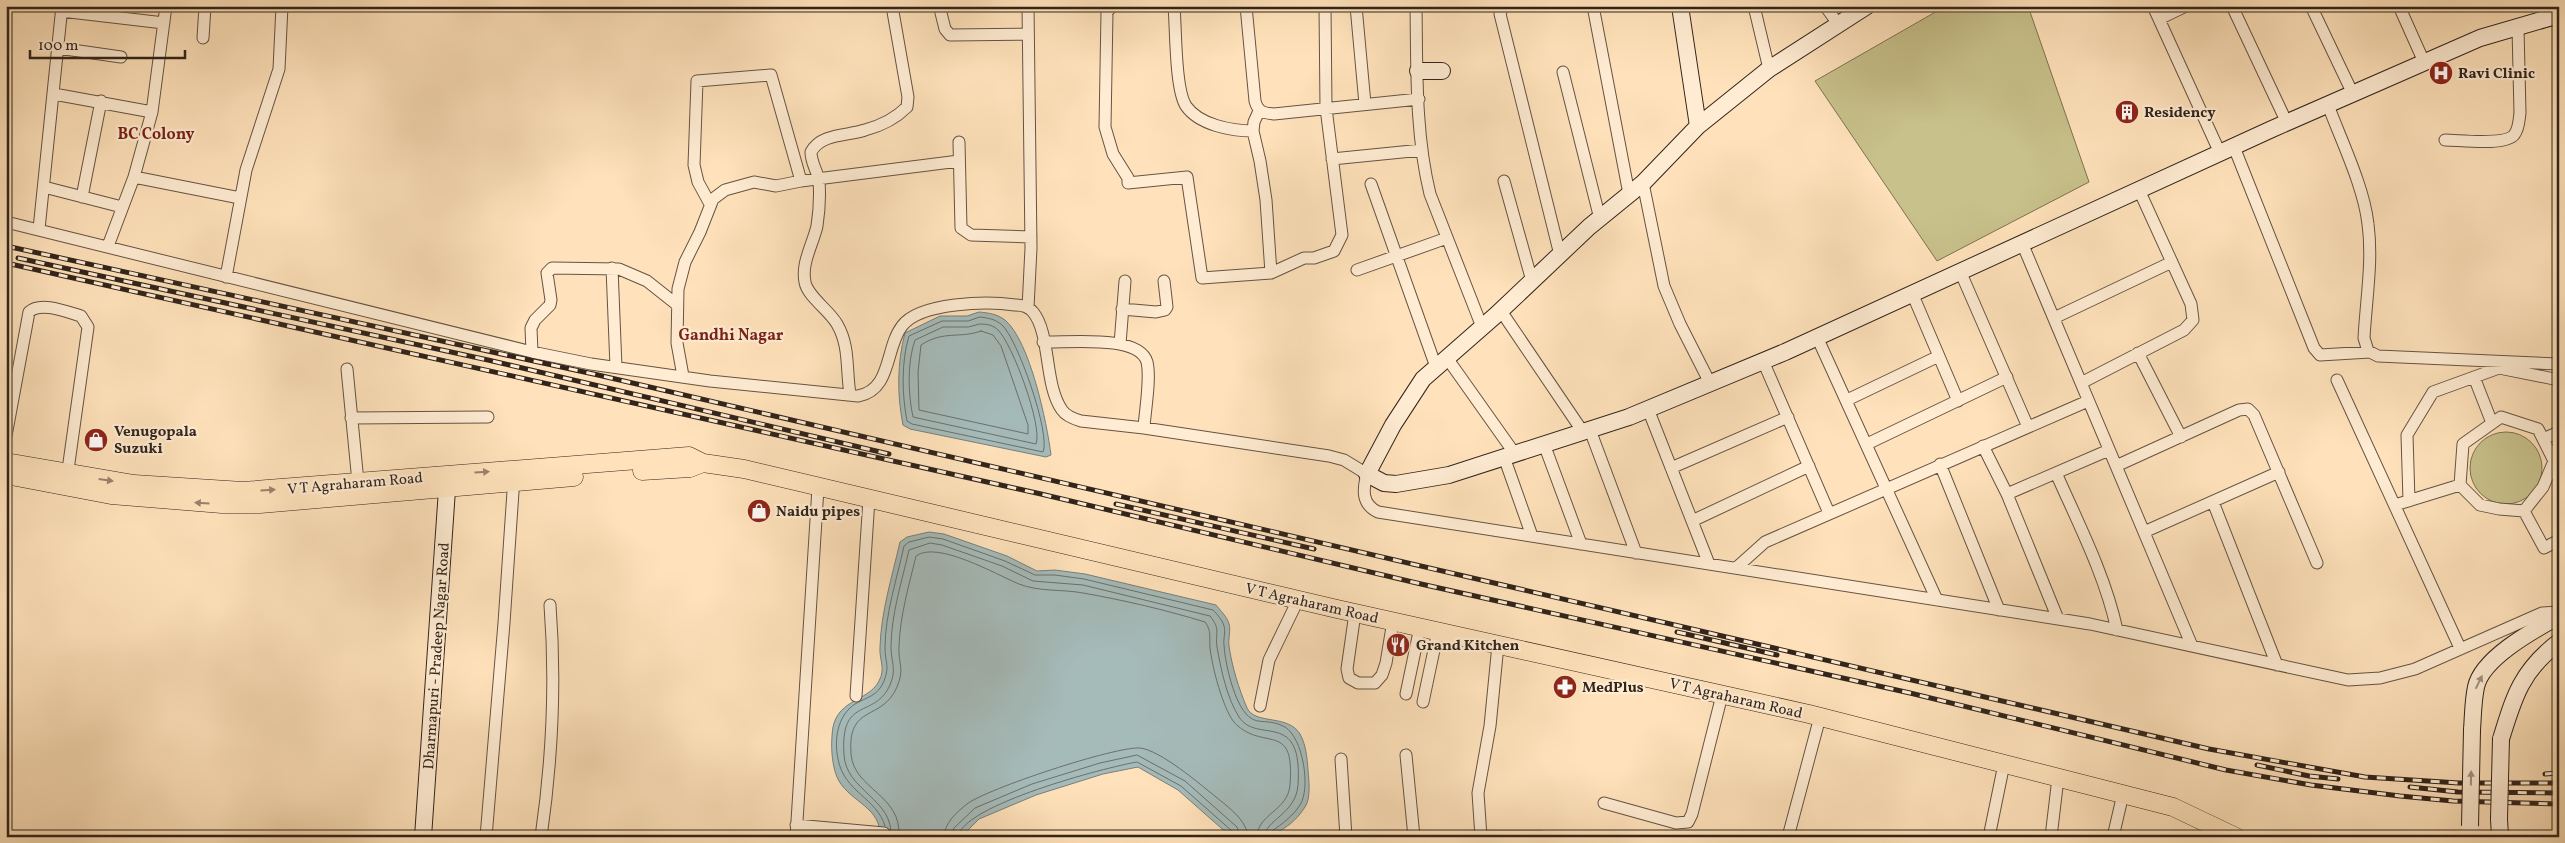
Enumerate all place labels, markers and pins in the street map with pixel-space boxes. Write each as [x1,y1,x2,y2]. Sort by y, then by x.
hospital icon: Ravi Clinic [2428,60,2454,86]
place label: Ravi Clinic [2458,64,2535,85]
building icon: Residency [2114,99,2140,125]
place label: Residency [2144,103,2216,124]
place label: Venugopala Suzuki [114,422,197,460]
shop icon: Venugopala Suzuki [83,427,109,453]
shop icon: Naidu pipes [746,498,772,524]
place label: Naidu pipes [776,502,860,523]
restaurant icon: Grand Kitchen [1385,632,1411,658]
place label: Grand Kitchen [1416,636,1520,657]
pharmacy icon: MedPlus [1552,674,1578,700]
place label: MedPlus [1582,678,1644,699]

